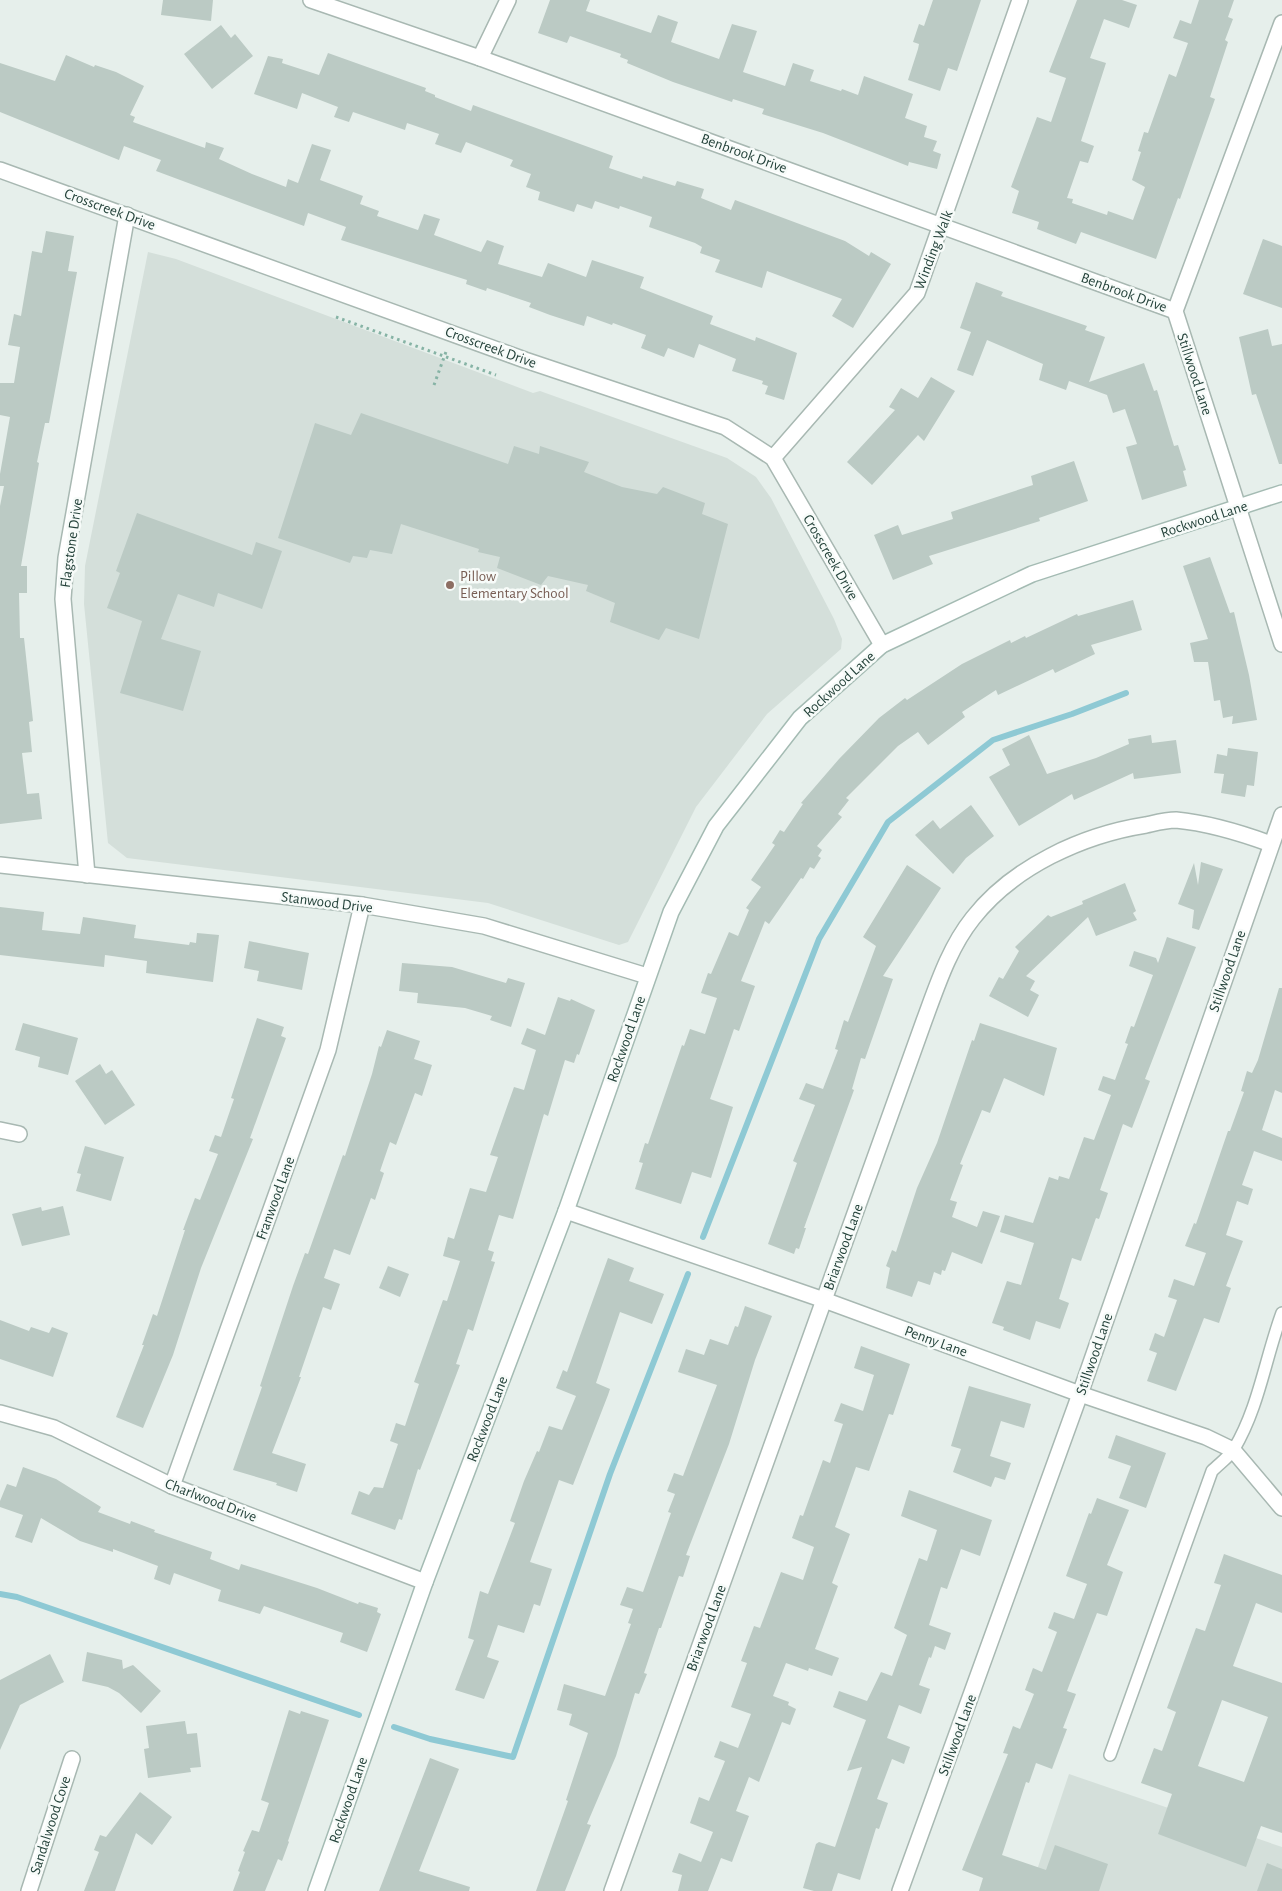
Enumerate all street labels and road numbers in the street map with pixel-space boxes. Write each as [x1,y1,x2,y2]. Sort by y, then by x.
street label: Benbrook Drive [699,131,789,176]
street label: Crosscreek Drive [62,186,157,233]
street label: Winding Walk [911,208,956,292]
street label: Benbrook Drive [1079,270,1169,315]
street label: Crosscreek Drive [443,324,538,371]
street label: Stillwood Lane [1174,331,1215,417]
street label: Flagstone Drive [58,497,85,589]
street label: Rockwood Lane [1159,498,1249,541]
street label: Crosscreek Drive [800,512,861,602]
street label: Rockwood Lane [801,649,878,720]
street label: Stanwood Drive [280,889,374,916]
street label: Stillwood Lane [1206,928,1248,1014]
street label: Rockwood Lane [605,994,648,1084]
street label: Franwood Lane [253,1154,297,1242]
street label: Briarwood Lane [821,1202,866,1292]
street label: Stillwood Lane [1073,1311,1115,1397]
street label: Penny Lane [902,1323,969,1360]
street label: Rockwood Lane [464,1374,511,1464]
street label: Charlwood Drive [163,1476,259,1525]
street label: Briarwood Lane [684,1583,729,1673]
street label: Stillwood Lane [936,1692,979,1778]
street label: Rockwood Lane [327,1755,370,1845]
street label: Sandalwood Cove [28,1774,73,1876]

